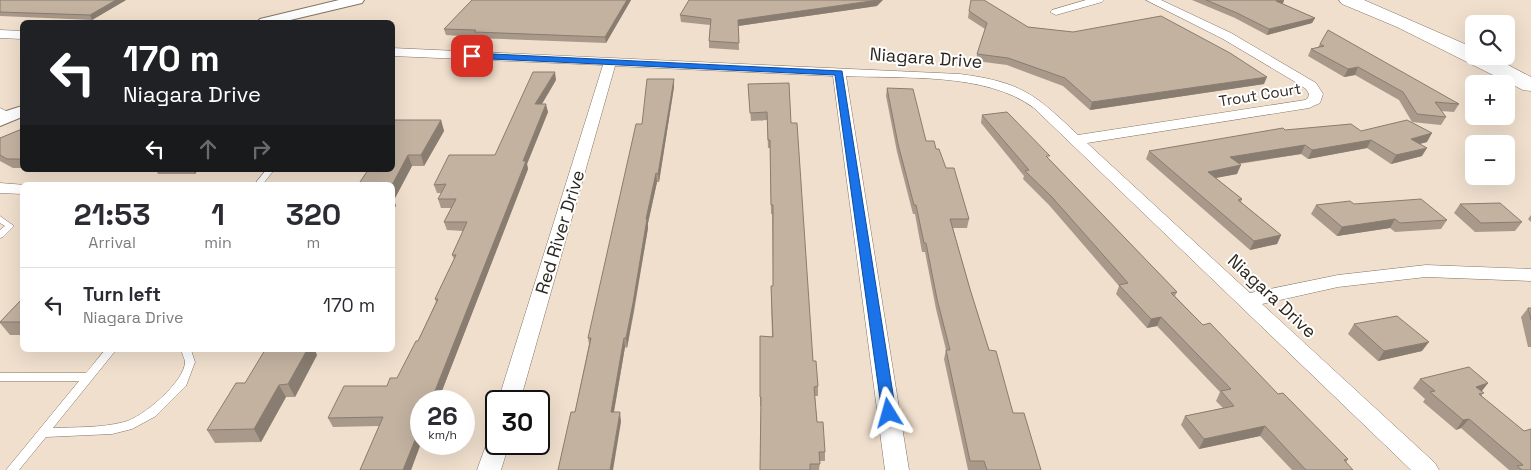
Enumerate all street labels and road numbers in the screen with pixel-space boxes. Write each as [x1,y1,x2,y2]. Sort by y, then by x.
street label: Niagara Drive [869,42,983,73]
street label: Trout Court [1217,79,1302,110]
street label: Red River Drive [530,167,589,297]
street label: Niagara Drive [1223,249,1321,343]

